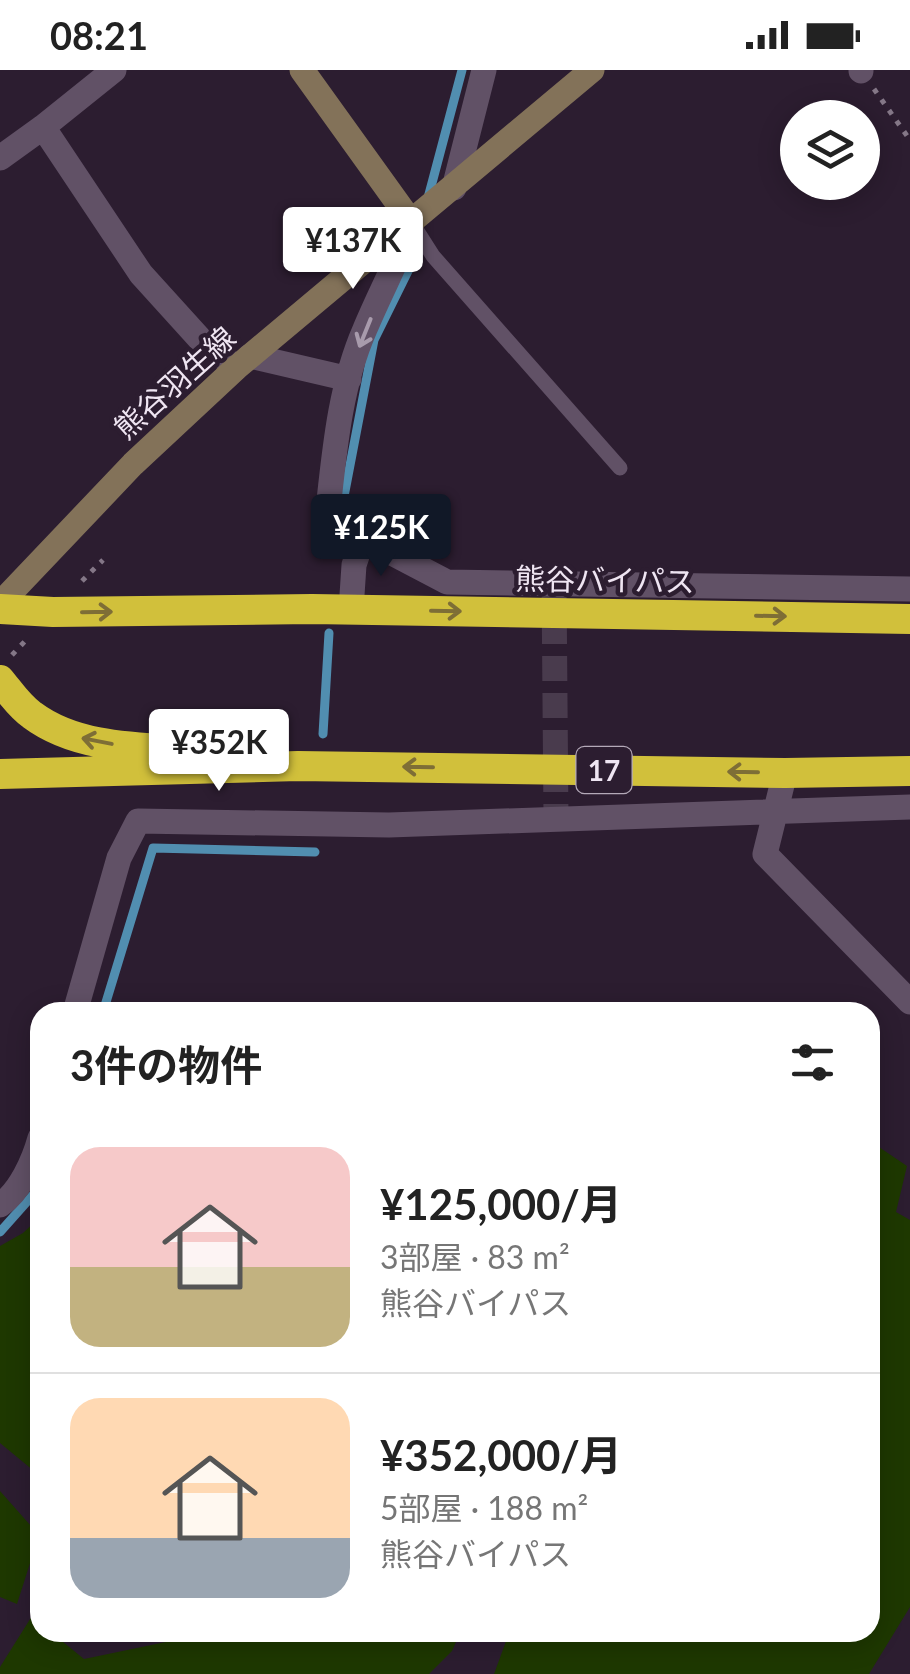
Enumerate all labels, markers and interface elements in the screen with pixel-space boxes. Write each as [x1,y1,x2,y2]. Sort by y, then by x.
text: 08:21 [50,12,148,58]
map controls [780,100,880,200]
button: layers [780,100,880,200]
pin: ¥137K [283,207,423,292]
text: ¥137K [305,220,401,259]
one-way arrow [354,317,372,347]
street label: 熊谷羽生線 [106,318,242,446]
pin: ¥125K [311,494,451,579]
text: ¥125K [333,507,429,546]
street label: 熊谷バイパス [515,559,695,599]
one-way arrow [81,602,113,621]
one-way arrow [430,602,462,621]
one-way arrow [755,607,787,626]
pin: ¥352K [149,709,289,794]
text: ¥352K [171,722,267,761]
one-way arrow [81,731,114,750]
road number: 17 [576,747,632,793]
one-way arrow [402,758,434,777]
one-way arrow [727,762,760,782]
icon: filters [785,1035,840,1090]
text: 3件の物件 [70,1040,262,1090]
text: ¥125,000/月 [380,1179,622,1229]
icon: home [150,1187,270,1307]
text: 3部屋 · 83 m² [380,1237,570,1276]
text: 熊谷バイパス [380,1283,571,1322]
text: ¥352,000/月 [380,1430,622,1480]
icon: home [150,1438,270,1558]
text: 5部屋 · 188 m² [380,1488,588,1527]
text: 熊谷バイパス [380,1534,571,1573]

